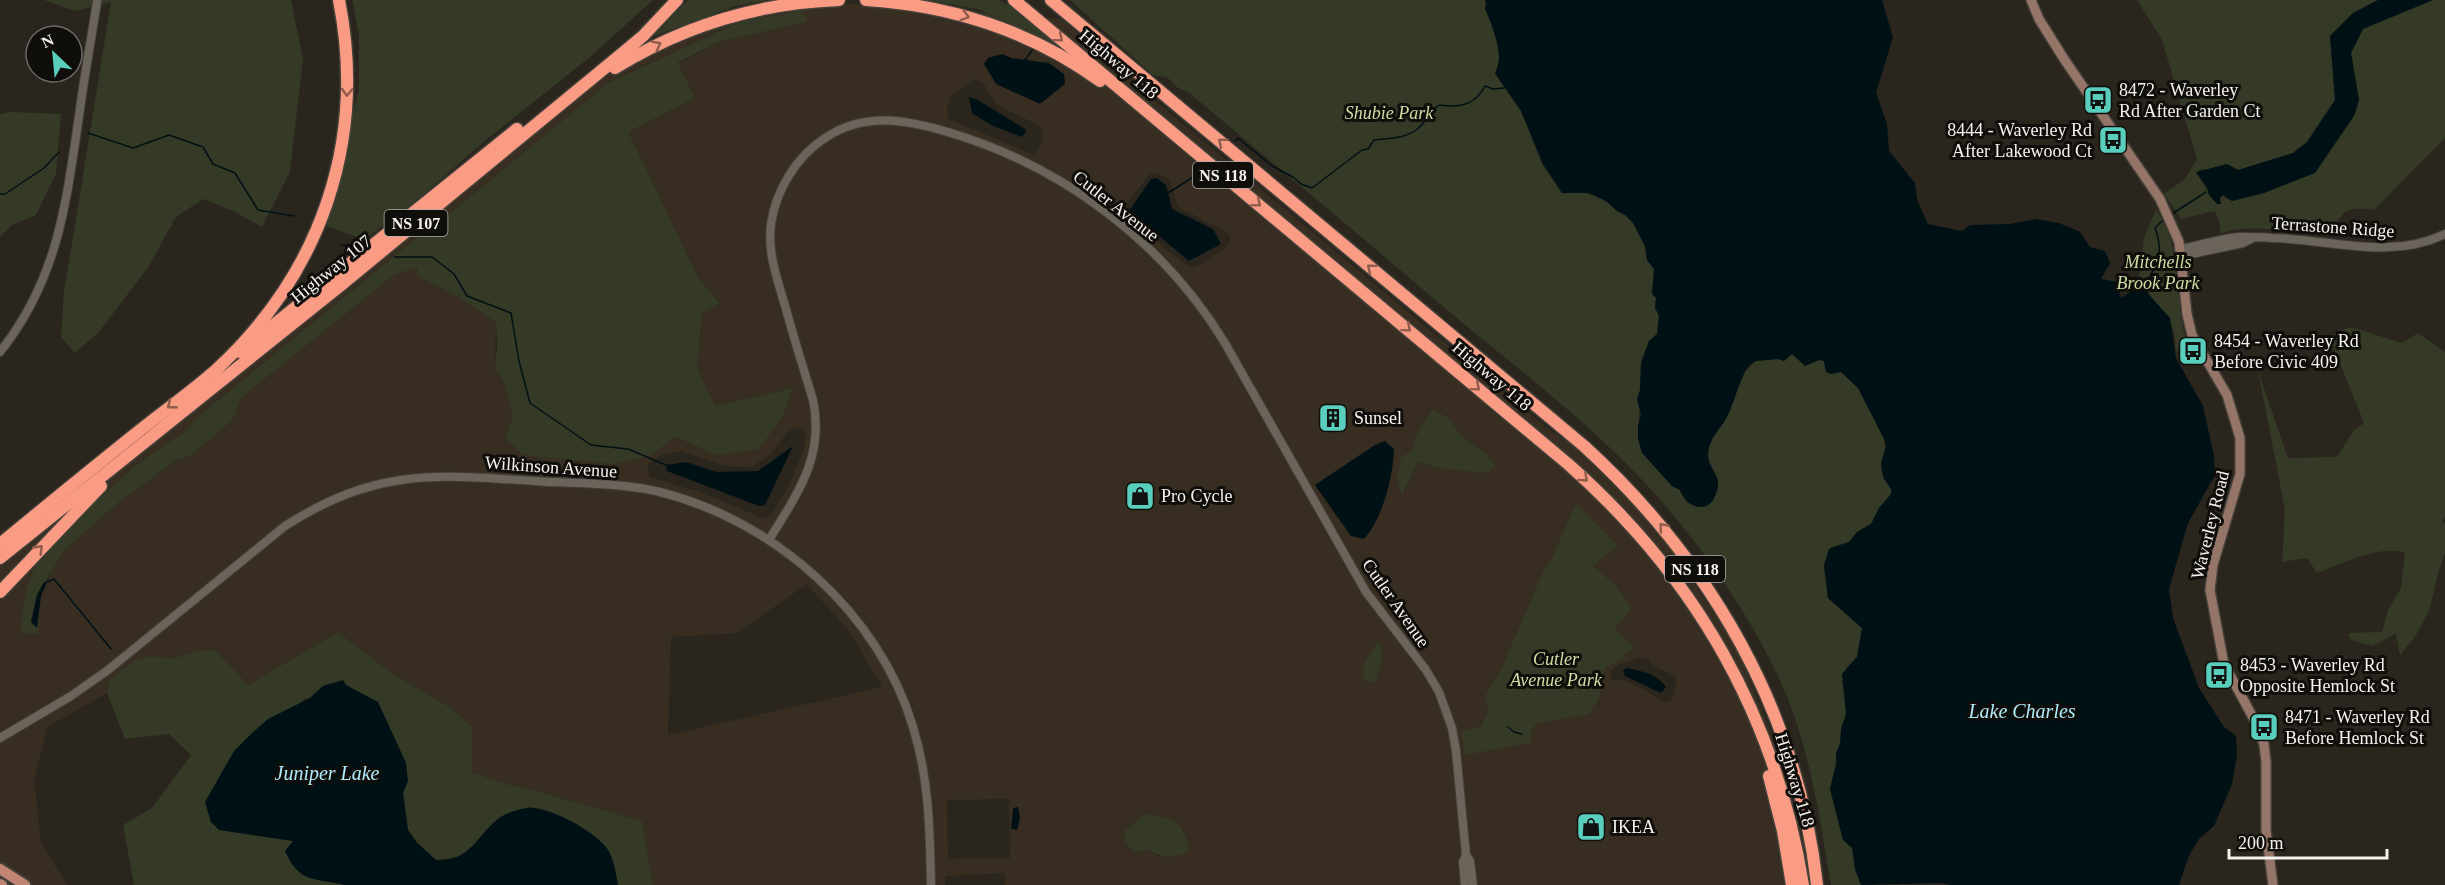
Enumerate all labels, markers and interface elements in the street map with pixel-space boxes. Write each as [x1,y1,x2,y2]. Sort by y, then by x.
one-way arrow [959,9,970,21]
north arrow [24,24,84,84]
street label: Highway 118 [1075,25,1163,103]
one-way arrow [1052,30,1063,41]
text: N [39,31,57,51]
one-way arrow [650,41,661,52]
place label: 8472 - Waverley Rd After Garden Ct [2119,80,2260,121]
bus stop icon: 8472 - Waverley Rd After Garden Ct [2082,84,2114,116]
one-way arrow [341,87,353,96]
park label: Shubie Park [1345,103,1434,123]
place label: 8444 - Waverley Rd After Lakewood Ct [1947,120,2092,161]
bus stop icon: 8444 - Waverley Rd After Lakewood Ct [2097,124,2129,156]
one-way arrow [1218,138,1229,149]
road number: NS 118 [1193,162,1253,188]
street label: Cutler Avenue [1069,166,1163,246]
one-way arrow [1250,196,1261,207]
road number: NS 107 [384,210,448,236]
street label: Terrastone Ridge [2271,213,2395,241]
street label: Highway 107 [287,231,375,307]
park label: Mitchells Brook Park [2117,252,2200,293]
one-way arrow [1367,264,1378,275]
one-way arrow [1400,321,1411,332]
place label: 8454 - Waverley Rd Before Civic 409 [2214,331,2359,372]
bus stop icon: 8454 - Waverley Rd Before Civic 409 [2177,335,2209,367]
street label: Highway 118 [1448,337,1536,415]
one-way arrow [1469,379,1480,390]
one-way arrow [167,398,178,409]
building icon: Sunsel [1317,402,1349,434]
place label: Sunsel [1354,408,1402,428]
street label: Wilkinson Avenue [484,452,618,482]
street label: Waverley Road [2187,469,2233,581]
one-way arrow [1577,471,1588,482]
shop icon: Pro Cycle [1124,480,1156,512]
place label: Pro Cycle [1161,486,1233,506]
one-way arrow [1659,523,1670,534]
one-way arrow [32,545,43,556]
street label: Cutler Avenue [1358,555,1434,651]
road number: NS 118 [1665,556,1725,582]
park label: Cutler Avenue Park [1509,649,1603,690]
place label: 8453 - Waverley Rd Opposite Hemlock St [2240,655,2395,696]
bus stop icon: 8453 - Waverley Rd Opposite Hemlock St [2203,659,2235,691]
water label: Lake Charles [1967,700,2076,722]
place label: 8471 - Waverley Rd Before Hemlock St [2285,707,2430,748]
bus stop icon: 8471 - Waverley Rd Before Hemlock St [2248,711,2280,743]
street label: Highway 118 [1771,731,1819,829]
water label: Juniper Lake [275,762,380,785]
shop icon: IKEA [1575,811,1607,843]
place label: IKEA [1612,817,1655,837]
scale bar [2229,822,2386,860]
text: 200 m [2238,833,2284,853]

